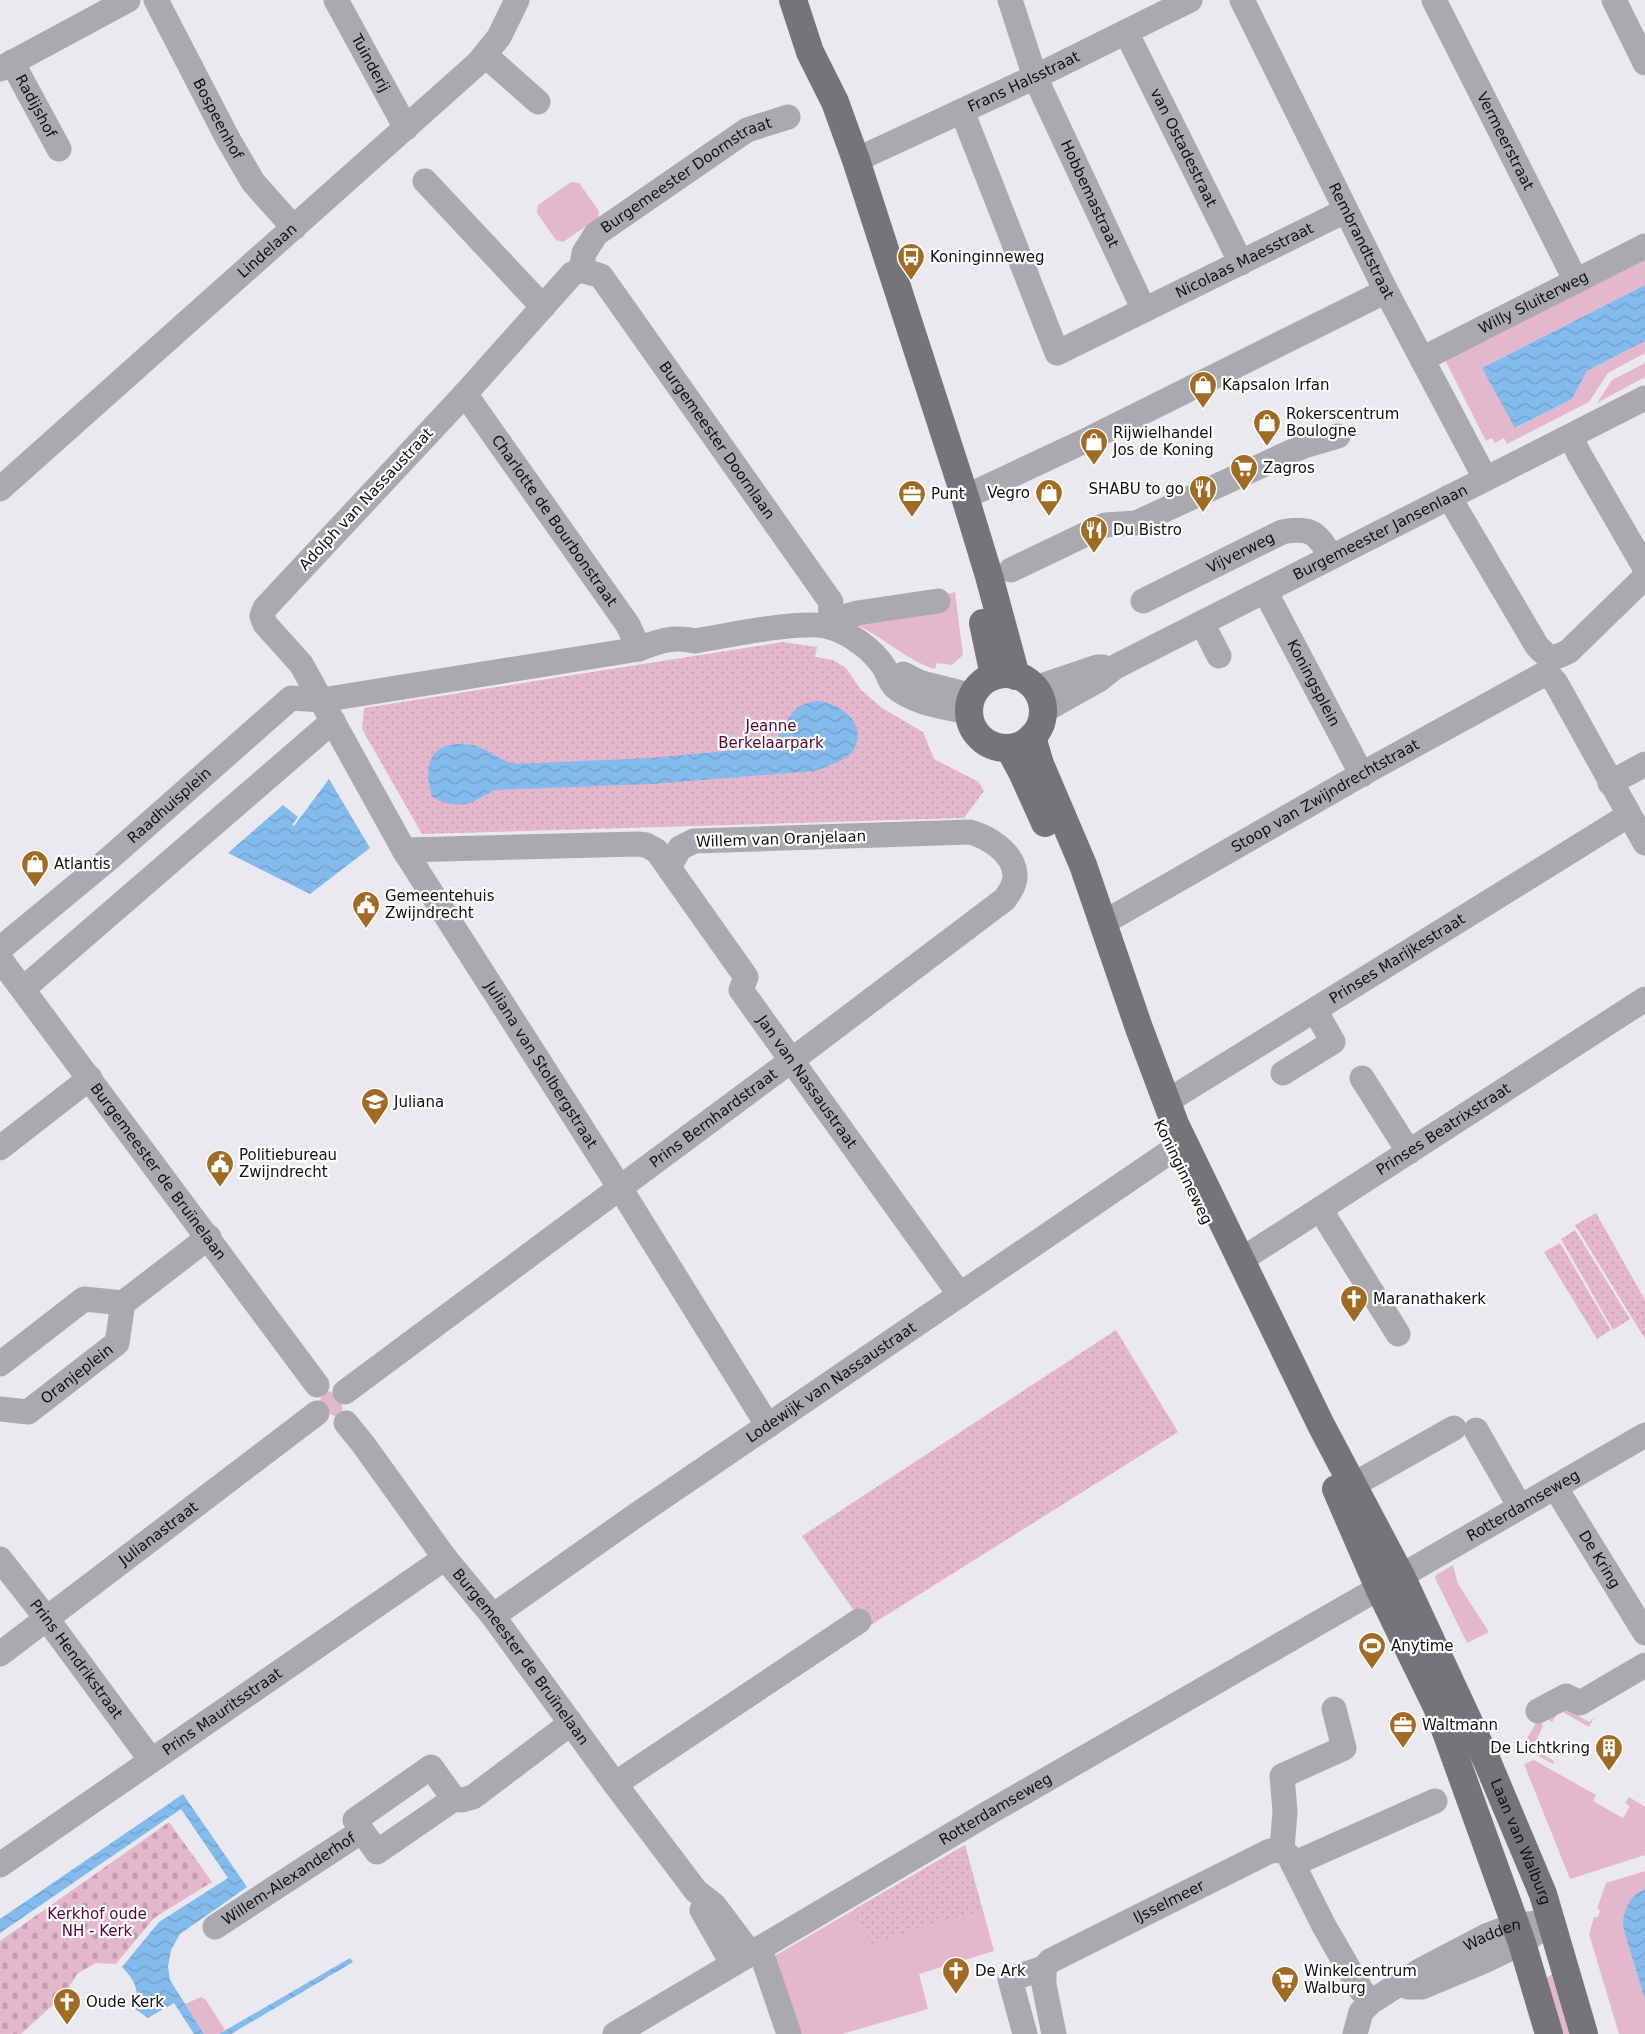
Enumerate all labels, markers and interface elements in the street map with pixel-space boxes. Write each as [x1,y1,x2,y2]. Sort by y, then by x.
street label: Tuinderij [347,30,394,95]
street label: Frans Halsstraat [965,47,1083,116]
street label: Radijshof [11,71,60,141]
street label: Bospeenhof [189,75,247,163]
street label: van Ostadestraat [1146,85,1221,210]
street label: Vermeerstraat [1473,89,1538,193]
street label: Burgemeester Doornstraat [597,114,774,237]
street label: Hobbemastraat [1057,137,1123,251]
street label: Rembrandtstraat [1325,180,1398,303]
street label: Nicolaas Maesstraat [1173,219,1316,302]
street label: Lindelaan [234,220,300,282]
bus stop icon: Koninginneweg [896,242,926,281]
place label: Koninginneweg [930,248,1044,266]
street label: Willy Sluiterweg [1476,267,1591,338]
street label: Burgemeester Doornlaan [655,358,779,523]
shop icon: Kapsalon Irfan [1188,370,1218,409]
place label: Kapsalon Irfan [1222,376,1329,394]
place label: Rokerscentrum Boulogne [1286,405,1399,440]
shop icon: Rokerscentrum Boulogne [1252,408,1282,447]
street label: Adolph van Nassaustraat [295,424,437,574]
place label: Rijwielhandel Jos de Koning [1112,424,1214,459]
shop icon: Rijwielhandel Jos de Koning [1079,427,1109,466]
street label: Charlotte de Bourbonstraat [488,431,621,610]
supermarket icon: Zagros [1229,453,1259,492]
place label: Zagros [1263,459,1315,477]
restaurant icon: SHABU to go [1188,474,1218,513]
shop icon: Vegro [1034,478,1064,517]
office icon: Punt [897,479,927,518]
place label: SHABU to go [1088,480,1184,498]
street label: Burgemeester Jansenlaan [1290,481,1470,584]
place label: Vegro [987,484,1030,502]
place label: Punt [931,485,965,503]
restaurant icon: Du Bistro [1079,515,1109,554]
place label: Du Bistro [1113,521,1182,539]
street label: Vijverweg [1204,528,1278,577]
street label: Koningsplein [1283,637,1344,729]
park label: Jeanne Berkelaarpark [718,717,824,752]
street label: Stoop van Zwijndrechtstraat [1228,735,1422,856]
street label: Raadhuisplein [124,764,215,847]
street label: Willem van Oranjelaan [696,827,866,851]
shop icon: Atlantis [20,849,50,888]
place label: Atlantis [54,855,111,873]
place label: Gemeentehuis Zwijndrecht [385,887,495,922]
public building icon: Gemeentehuis Zwijndrecht [351,890,381,929]
street label: Prinses Marijkestraat [1326,910,1469,1008]
street label: Juliana van Stolbergstraat [481,977,601,1152]
street label: Jan van Nassaustraat [753,1011,861,1152]
street label: Prins Bernhardstraat [646,1065,781,1172]
street label: Prinses Beatrixstraat [1373,1079,1514,1179]
street label: Burgemeester de Bruïnelaan [86,1080,230,1264]
school or university icon: Juliana [360,1087,390,1126]
place label: Juliana [393,1093,444,1111]
street label: Koninginneweg [1150,1117,1216,1227]
place label: Politiebureau Zwijndrecht [239,1146,337,1181]
public building icon: Politiebureau Zwijndrecht [205,1149,235,1188]
church icon: Maranathakerk [1339,1284,1369,1323]
place label: Maranathakerk [1373,1290,1486,1308]
street label: Lodewijk van Nassaustraat [743,1318,920,1447]
street label: Oranjeplein [37,1340,117,1408]
street label: Rotterdamseweg [1463,1466,1583,1545]
street label: Julianastraat [115,1498,202,1570]
street label: De Kring [1575,1527,1624,1592]
street label: Burgemeester de Bruïnelaan [449,1565,593,1749]
street label: Prins Hendrikstraat [26,1596,127,1722]
sports icon: Anytime [1357,1631,1387,1670]
place label: Anytime [1391,1637,1454,1655]
street label: Prins Mauritsstraat [159,1664,286,1759]
office icon: Waltmann [1388,1710,1418,1749]
place label: Waltmann [1422,1716,1498,1734]
building icon: De Lichtkring [1594,1733,1624,1772]
place label: De Lichtkring [1490,1739,1590,1757]
street label: Rotterdamseweg [936,1769,1055,1849]
street label: Laan van Walburg [1487,1776,1555,1907]
street label: Willem-Alexanderhof [219,1828,359,1929]
street label: IJsselmeer [1130,1876,1208,1927]
park label: Kerkhof oude NH - Kerk [47,1905,147,1940]
street label: Wadden [1460,1916,1522,1955]
church icon: De Ark [941,1956,971,1995]
place label: De Ark [975,1962,1026,1980]
place label: Winkelcentrum Walburg [1304,1962,1417,1997]
supermarket icon: Winkelcentrum Walburg [1270,1965,1300,2004]
church icon: Oude Kerk [52,1987,82,2026]
place label: Oude Kerk [86,1993,164,2011]

